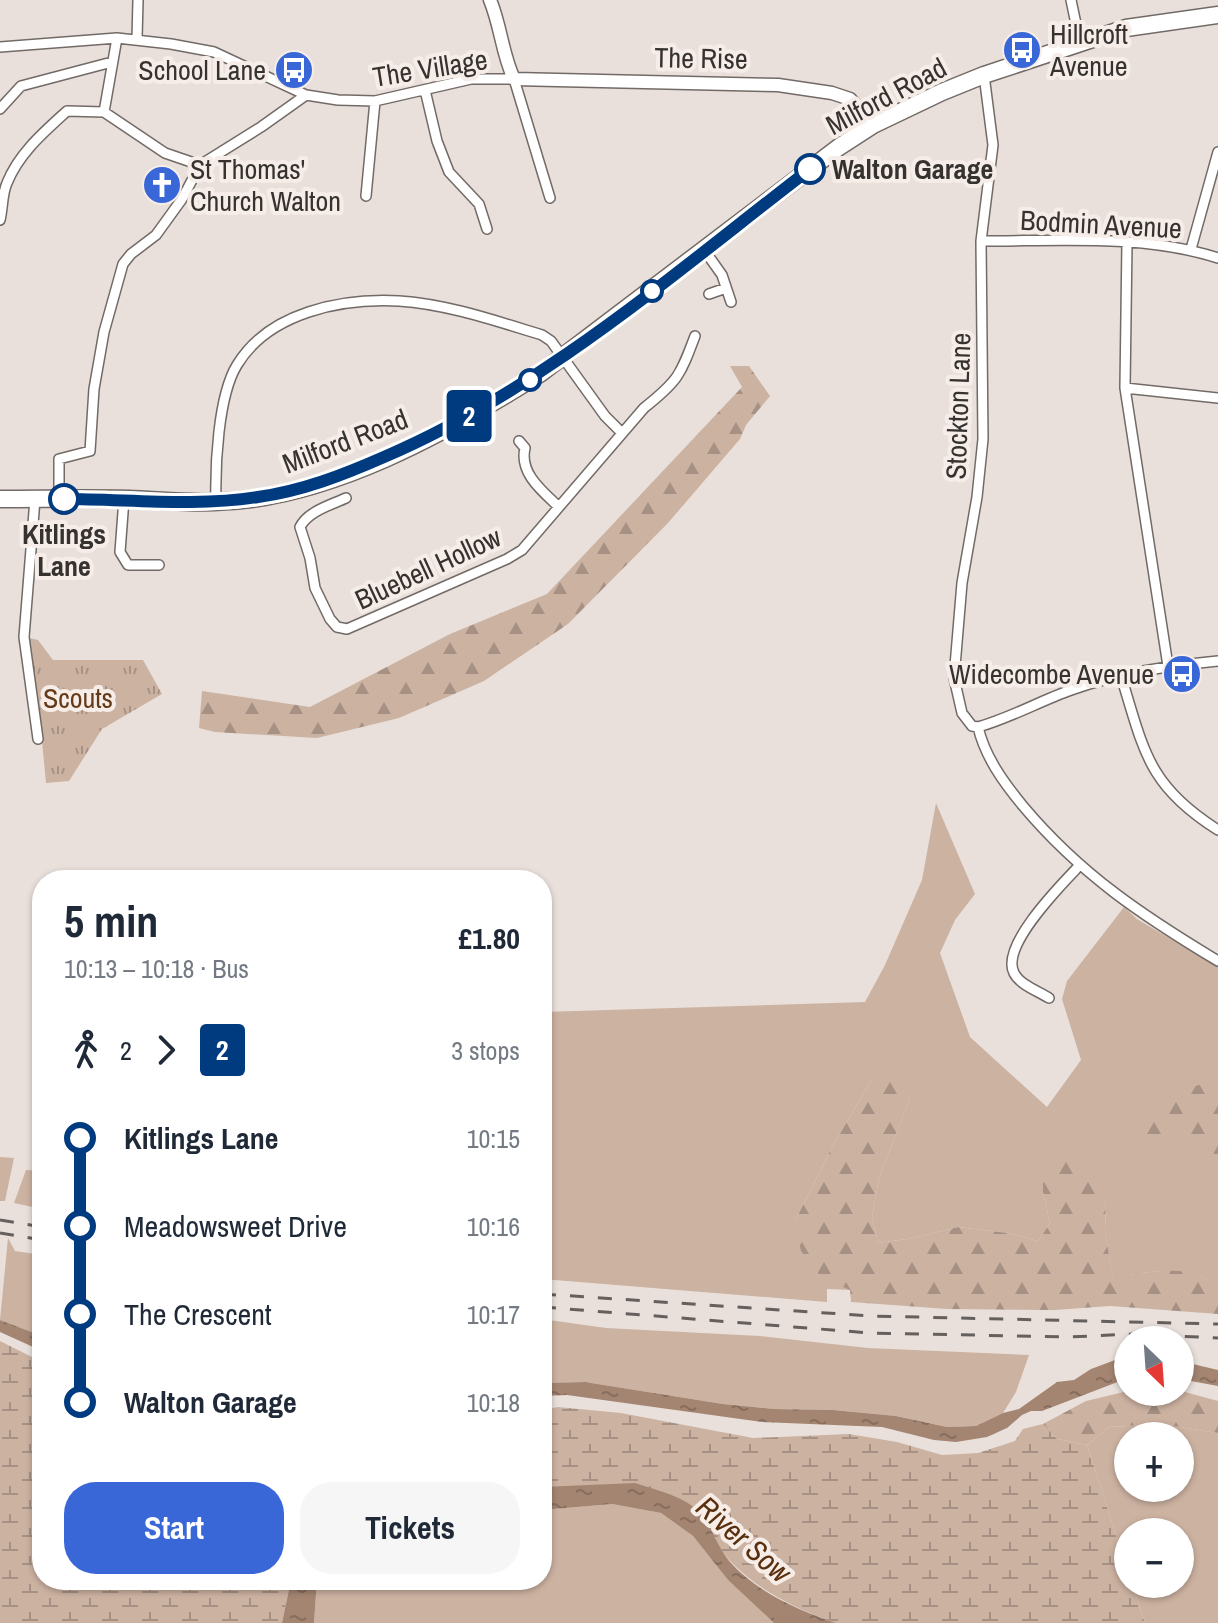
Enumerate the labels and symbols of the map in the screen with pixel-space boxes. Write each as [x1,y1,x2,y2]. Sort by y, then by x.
place label: Hillcroft Avenue [1049,15,1128,85]
bus stop icon: Hillcroft Avenue [1001,29,1043,71]
street label: The Rise [654,38,748,78]
street label: The Village [370,40,490,96]
street label: Milford Road [819,48,953,144]
bus stop icon: School Lane [273,49,315,91]
place label: School Lane [138,51,266,89]
place label: St Thomas' Church Walton [190,150,341,220]
place label: Walton Garage [832,150,993,188]
marker: Walton Garage [795,154,825,184]
church icon: St Thomas' Church Walton [141,164,183,206]
street label: Bodmin Avenue [1019,201,1183,247]
unlabelled marker [641,280,663,302]
street label: Stockton Lane [936,332,980,480]
unlabelled marker [519,369,541,391]
line badge: 2 [443,390,495,442]
street label: Milford Road [277,400,413,482]
marker: Kitlings Lane [49,484,79,514]
place label: Kitlings Lane [22,515,106,585]
street label: Bluebell Hollow [349,517,508,618]
bus stop icon: Widecombe Avenue [1161,653,1203,695]
place label: Widecombe Avenue [949,655,1154,693]
park label: Scouts [43,679,113,717]
north arrow [1114,1326,1194,1406]
water label: River Sow [688,1487,801,1592]

